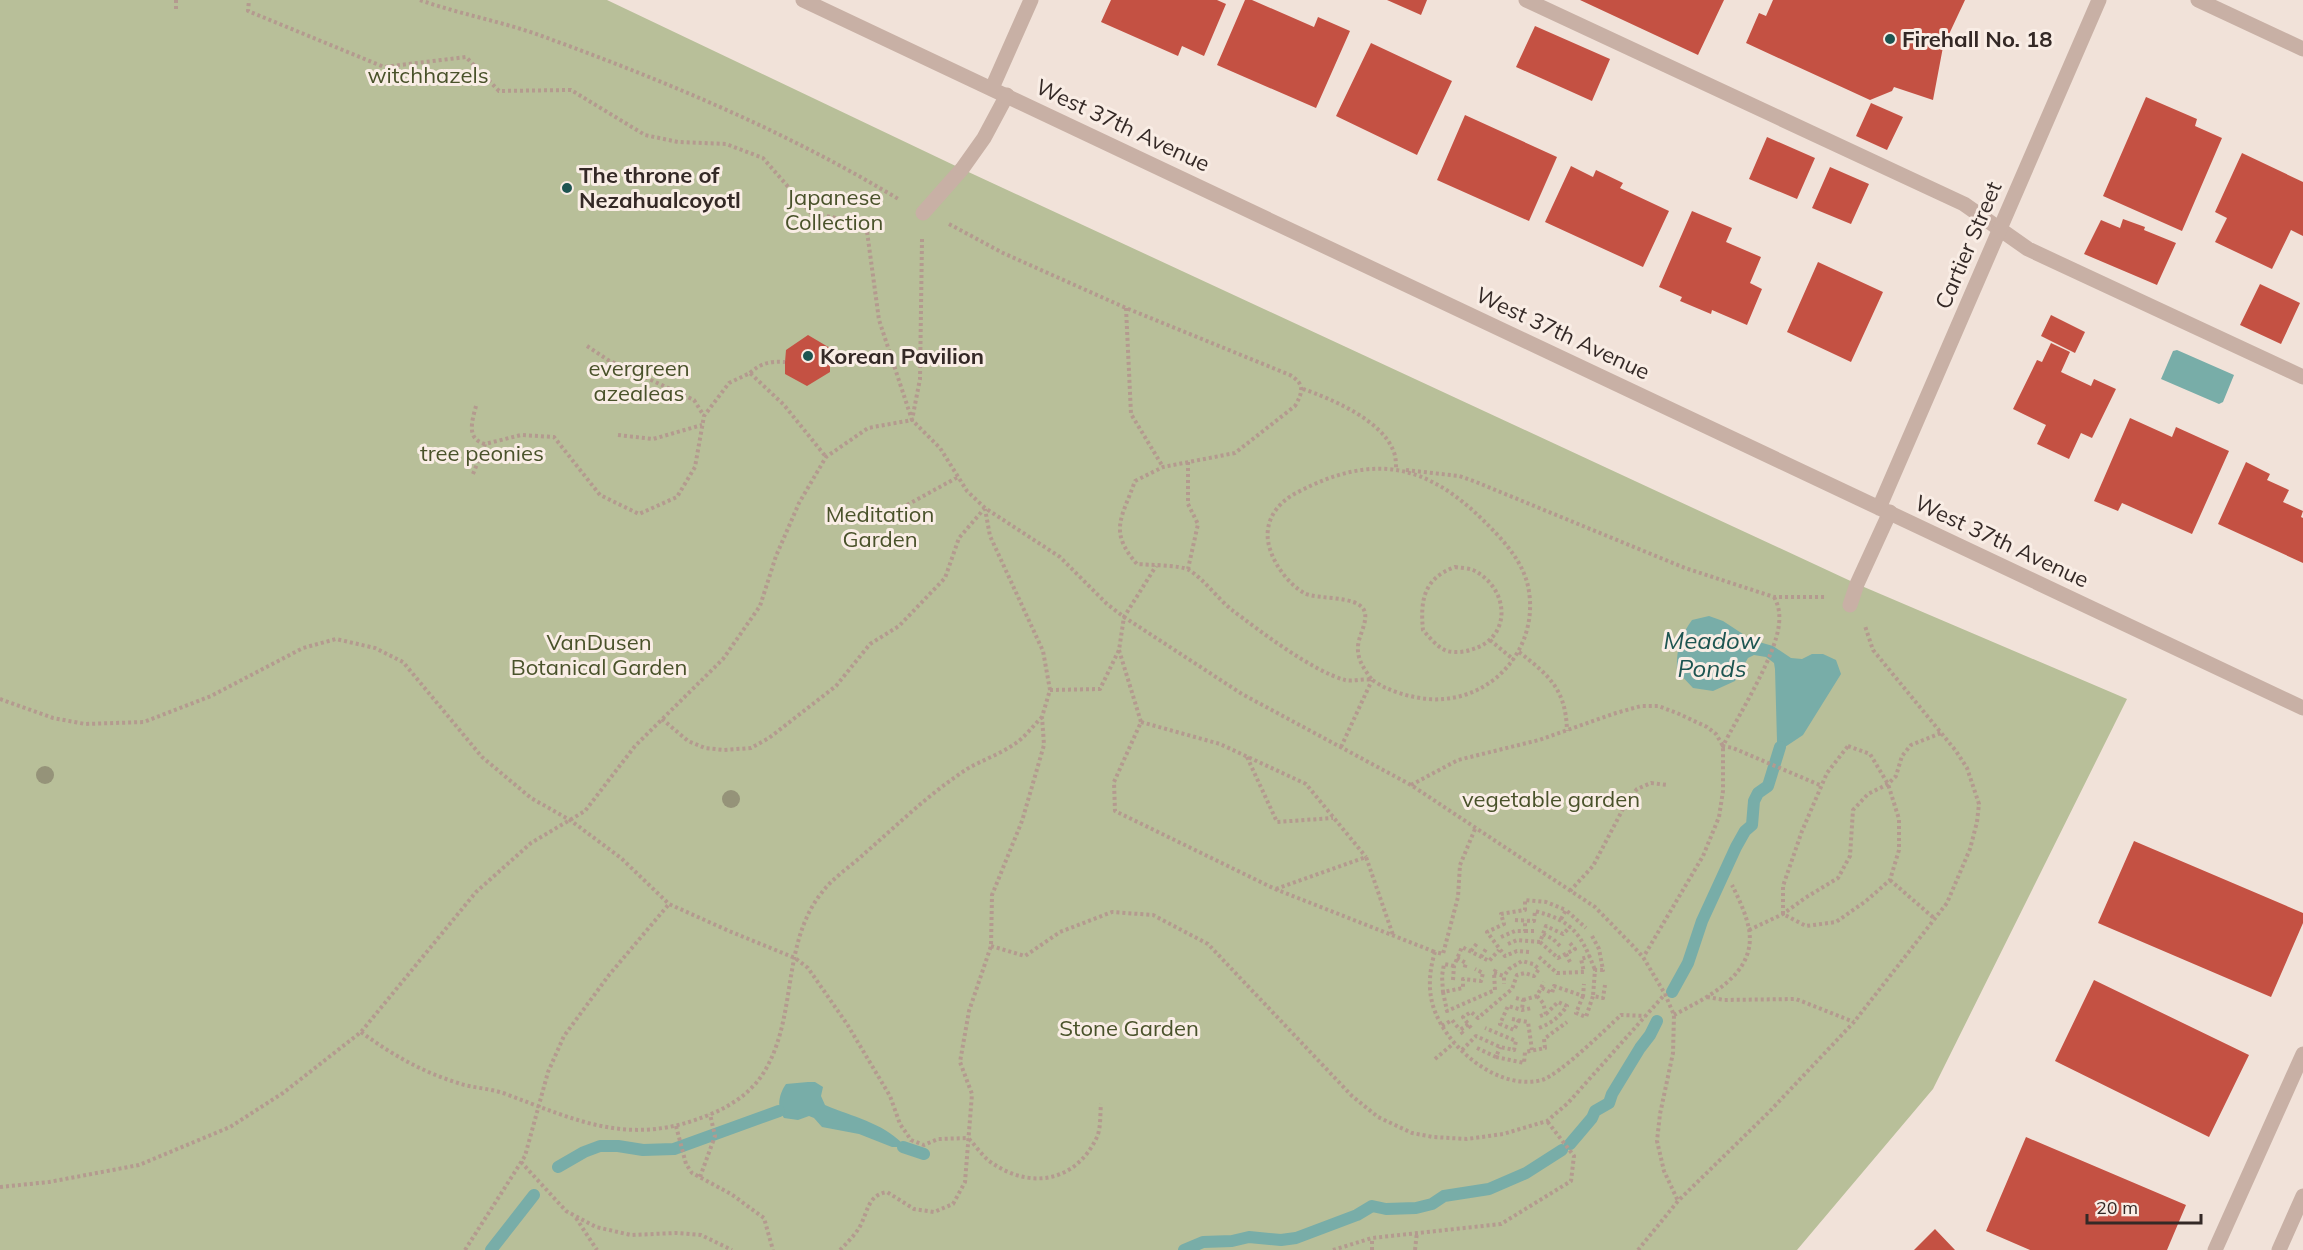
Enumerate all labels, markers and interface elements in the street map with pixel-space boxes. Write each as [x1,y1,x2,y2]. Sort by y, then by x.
place label: Firehall No. 18 [1902,25,2052,53]
marker: Firehall No. 18 [1883,32,1897,46]
park label: witchhazels [367,61,489,89]
street label: West 37th Avenue [1032,72,1214,178]
place label: The throne of Nezahualcoyotl [579,161,741,214]
street label: Cartier Street [1929,177,2008,313]
marker: The throne of Nezahualcoyotl [560,181,574,195]
park label: Japanese Collection [785,183,883,236]
street label: West 37th Avenue [1472,280,1654,386]
place label: Korean Pavilion [820,342,984,370]
marker: Korean Pavilion [801,349,815,363]
park label: evergreen azealeas [588,354,690,407]
park label: tree peonies [420,439,544,467]
street label: West 37th Avenue [1911,488,2093,594]
park label: Meditation Garden [826,500,934,553]
water label: Meadow Ponds [1664,625,1762,683]
park label: VanDusen Botanical Garden [511,628,687,681]
park label: vegetable garden [1462,785,1640,813]
park label: Stone Garden [1059,1014,1199,1042]
scale bar [2087,1187,2201,1225]
text: 20 m [2096,1196,2138,1219]

